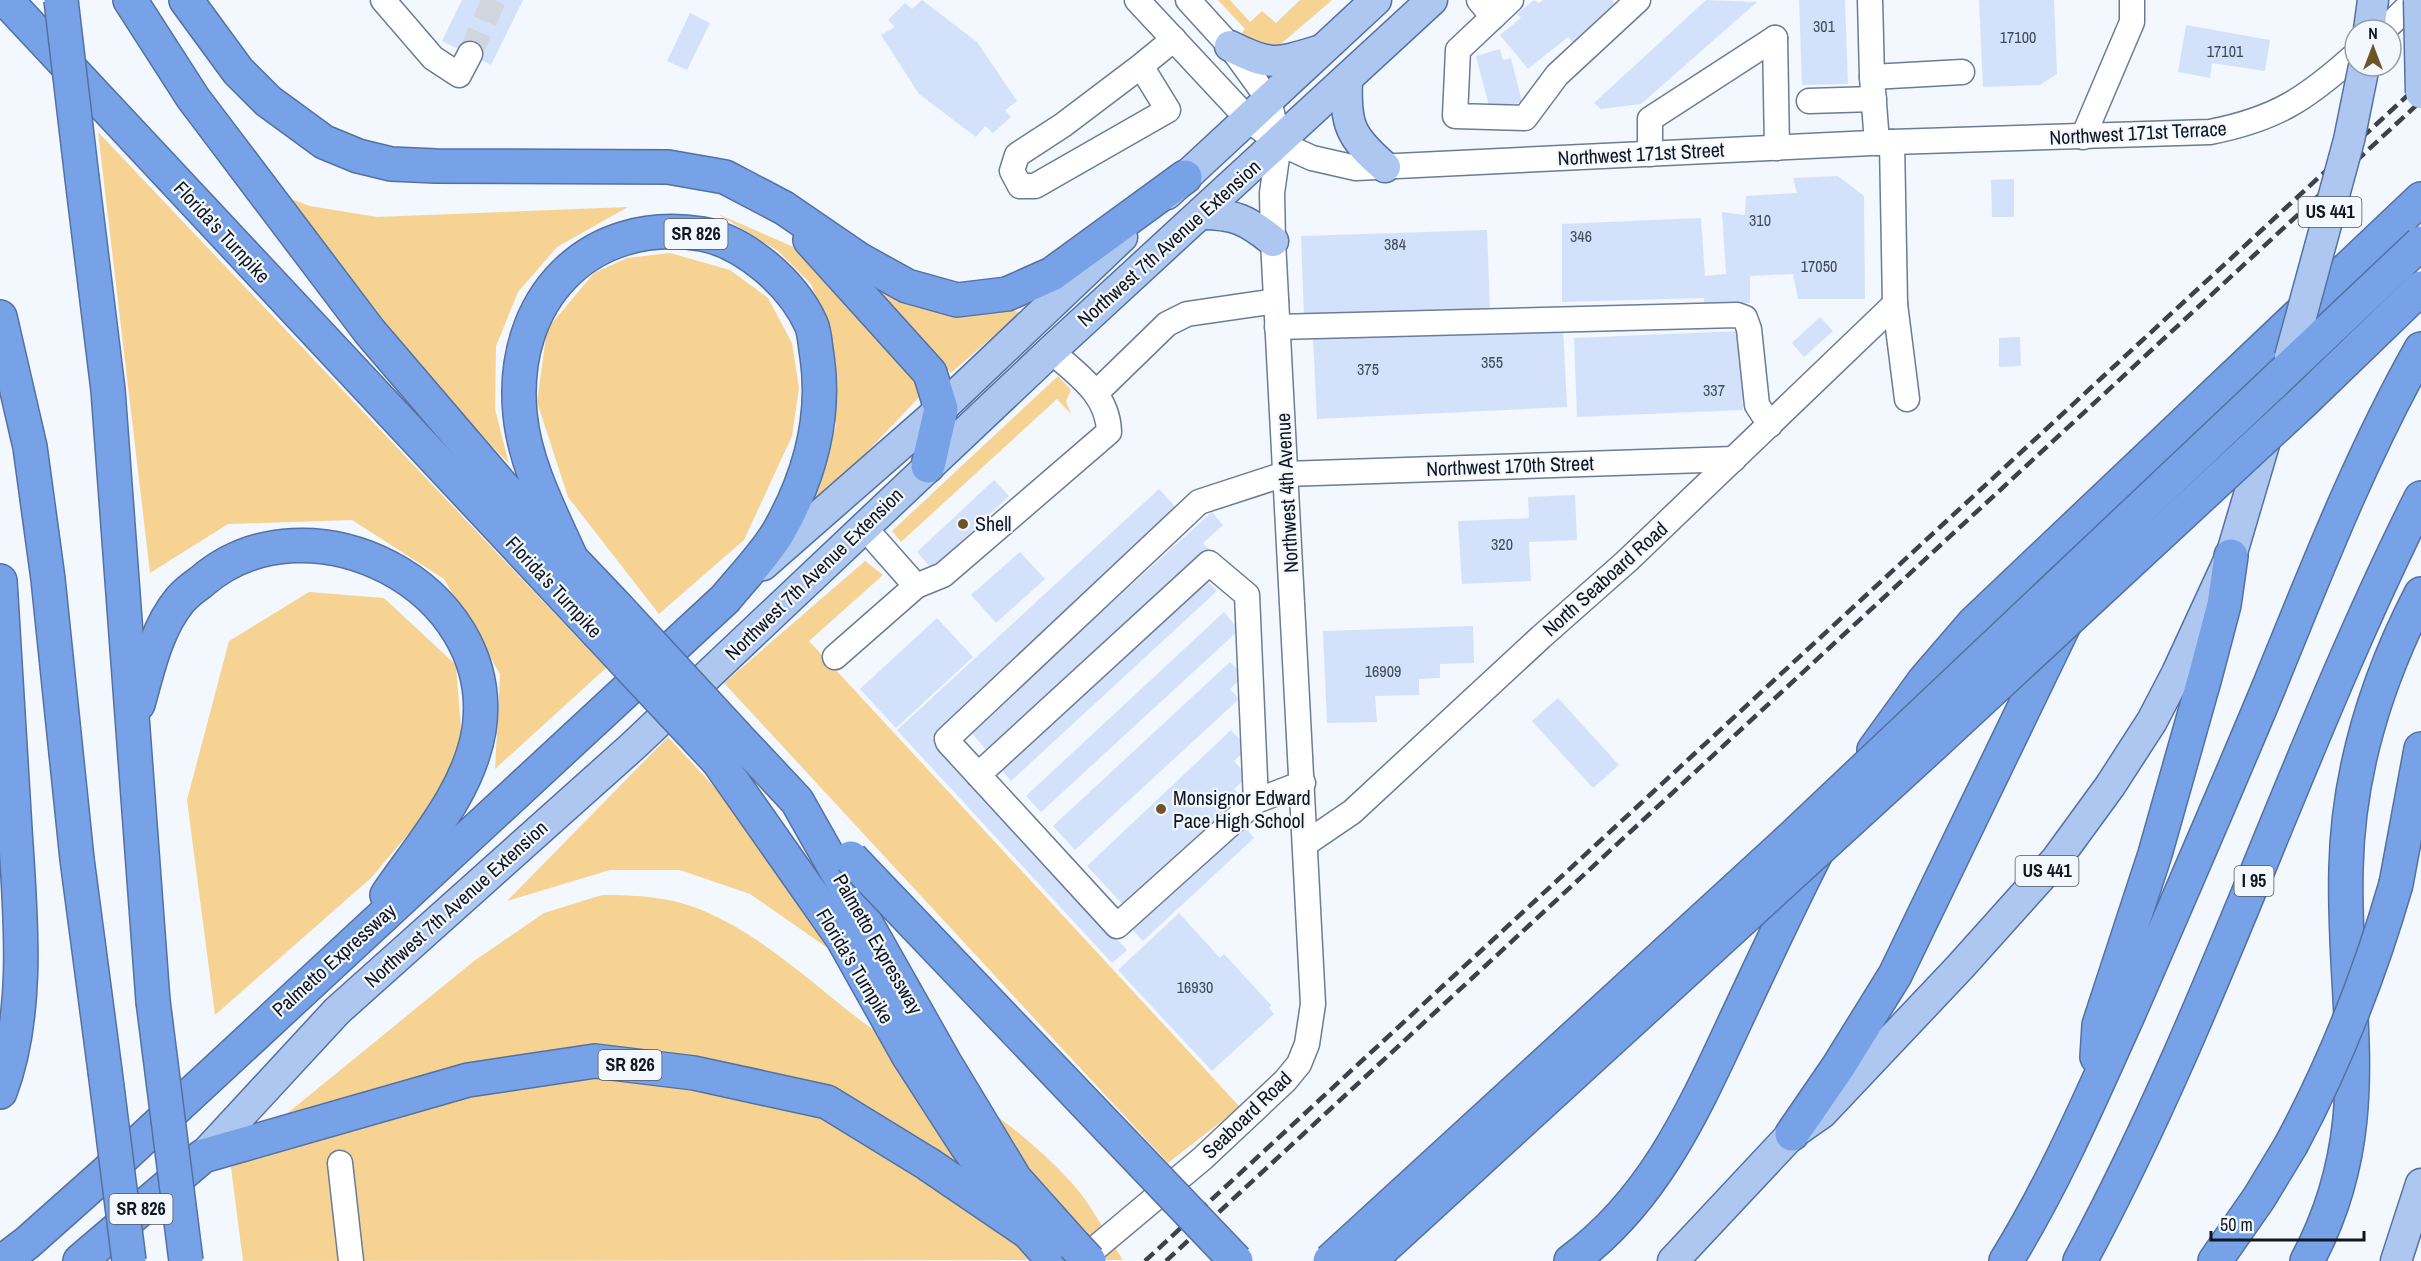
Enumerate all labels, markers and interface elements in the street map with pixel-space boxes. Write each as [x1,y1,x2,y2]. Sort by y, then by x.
house number: 301 [1813,15,1836,37]
north arrow [2343,18,2403,78]
text: N [2368,22,2378,44]
house number: 17100 [2000,26,2036,48]
house number: 17101 [2207,40,2244,62]
street label: Northwest 171st Terrace [2049,114,2227,151]
street label: Northwest 171st Street [1557,136,1725,171]
street label: Northwest 7th Avenue Extension [1071,153,1266,332]
street label: Florida's Turnpike [168,175,277,288]
road number: US 441 [2298,197,2362,227]
house number: 310 [1749,209,1771,231]
road number: SR 826 [664,219,728,249]
house number: 346 [1570,225,1592,247]
house number: 384 [1384,233,1406,255]
house number: 17050 [1801,255,1837,277]
house number: 355 [1481,351,1503,373]
house number: 375 [1357,358,1379,380]
house number: 337 [1703,379,1725,401]
street label: Northwest 4th Avenue [1269,412,1304,574]
street label: Northwest 170th Street [1426,449,1595,482]
street label: Northwest 7th Avenue Extension [719,481,909,666]
place label: Shell [975,510,1011,537]
street label: North Seaboard Road [1536,515,1673,642]
marker: Shell [956,517,970,531]
street label: Florida's Turnpike [500,530,609,643]
house number: 320 [1491,533,1513,555]
house number: 16909 [1365,660,1401,682]
place label: Monsignor Edward Pace High School [1173,784,1311,834]
marker: Monsignor Edward Pace High School [1154,802,1168,816]
street label: Northwest 7th Avenue Extension [358,814,553,993]
road number: US 441 [2016,856,2078,886]
road number: I 95 [2234,866,2274,896]
street label: Palmetto Expressway [827,869,930,1019]
street label: Palmetto Expressway [266,896,402,1022]
street label: Florida's Turnpike [810,903,900,1028]
house number: 16930 [1177,976,1213,998]
road number: SR 826 [598,1050,662,1080]
street label: Seaboard Road [1196,1065,1297,1164]
road number: SR 826 [110,1194,172,1224]
scale bar [2211,1204,2364,1242]
text: 50 m [2220,1212,2253,1237]

